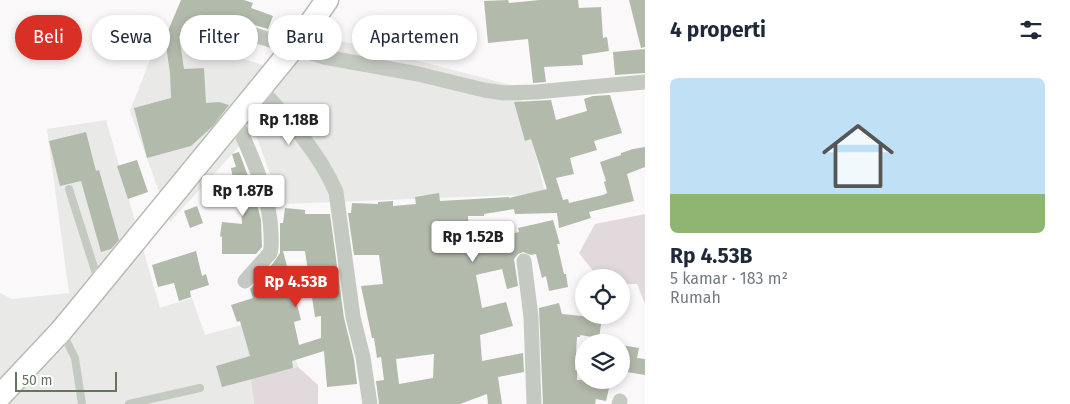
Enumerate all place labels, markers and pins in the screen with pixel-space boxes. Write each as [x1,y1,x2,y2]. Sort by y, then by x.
pin: Rp 1.18B [237,104,341,146]
pin: Rp 1.87B [191,174,295,217]
pin: Rp 1.52B [421,220,525,263]
pin: Rp 4.53B [244,266,348,308]

